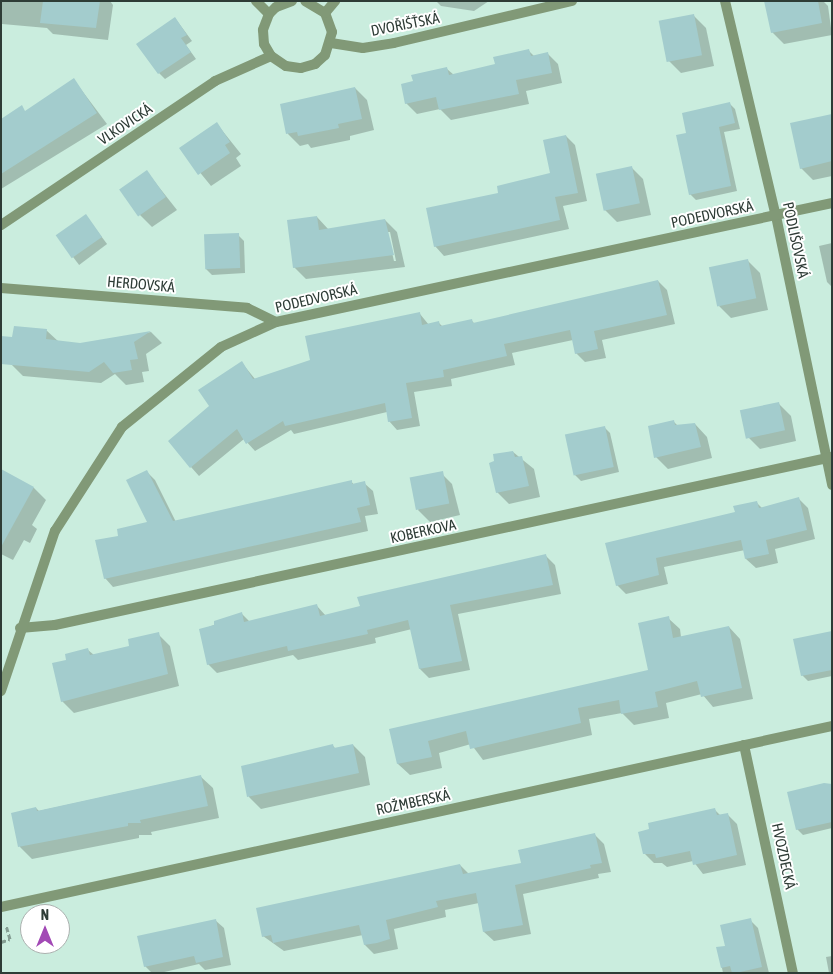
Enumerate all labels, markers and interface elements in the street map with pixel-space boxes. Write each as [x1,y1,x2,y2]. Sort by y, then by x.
street label: DVOŘIŠŤSKÁ [369,9,441,39]
street label: VLKOVICKÁ [95,99,155,149]
street label: PODEDVORSKÁ [669,197,755,231]
street label: PODLIŠOVSKÁ [779,200,813,280]
street label: HERDOVSKÁ [106,272,176,296]
street label: PODEDVORSKÁ [273,280,359,316]
street label: KOBERKOVA [389,515,457,547]
street label: ROŽMBERSKÁ [375,785,451,819]
street label: HVOZDECKÁ [768,821,800,891]
north arrow [20,904,70,954]
text: N [41,907,49,923]

